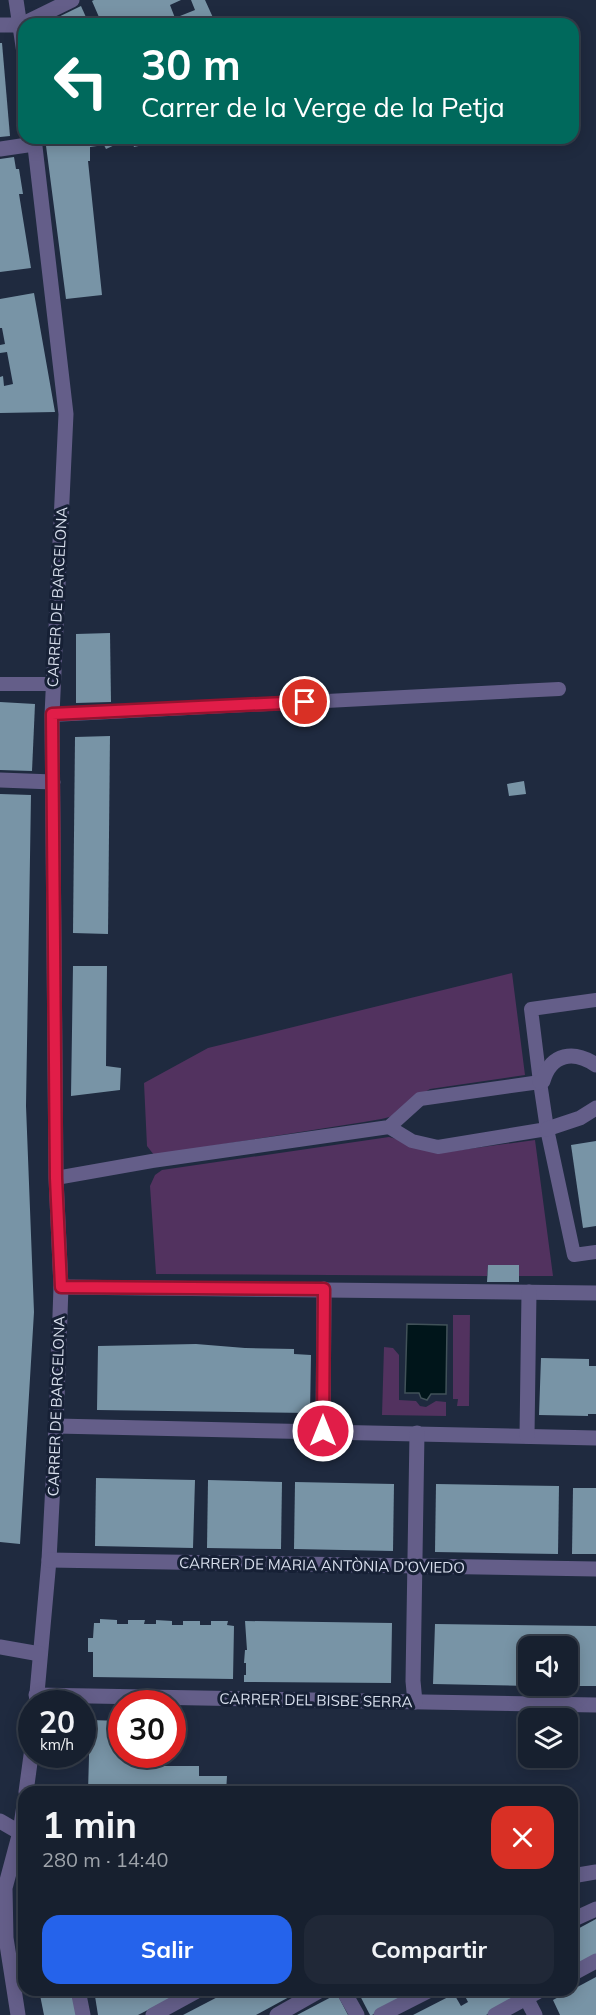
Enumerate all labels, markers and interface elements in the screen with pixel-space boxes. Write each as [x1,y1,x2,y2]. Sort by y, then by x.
text: 30 m [141,38,241,91]
icon: left [42,42,120,120]
text: Carrer de la Verge de la Petja [141,90,505,124]
street label: CARRER DE BARCELONA [43,506,71,688]
pin [279,676,330,727]
icon: arrive [288,685,321,718]
street label: CARRER DE BARCELONA [43,1315,69,1497]
position arrow [291,1399,355,1463]
street label: CARRER DE MARIA ANTÒNIA D'OVIEDO [179,1553,465,1577]
map controls [518,1636,578,1768]
button: sound [518,1636,578,1696]
street label: CARRER DEL BISBE SERRA [219,1689,413,1711]
speed limit sign: 30 [108,1690,186,1768]
text: 20 [39,1703,75,1741]
button: layers [518,1708,578,1768]
text: km/h [40,1735,74,1754]
text: 1 min [42,1802,137,1847]
button: close [491,1806,554,1869]
text: 280 m · 14:40 [42,1847,168,1872]
button: Salir [42,1915,292,1984]
button: Compartir [304,1915,554,1984]

